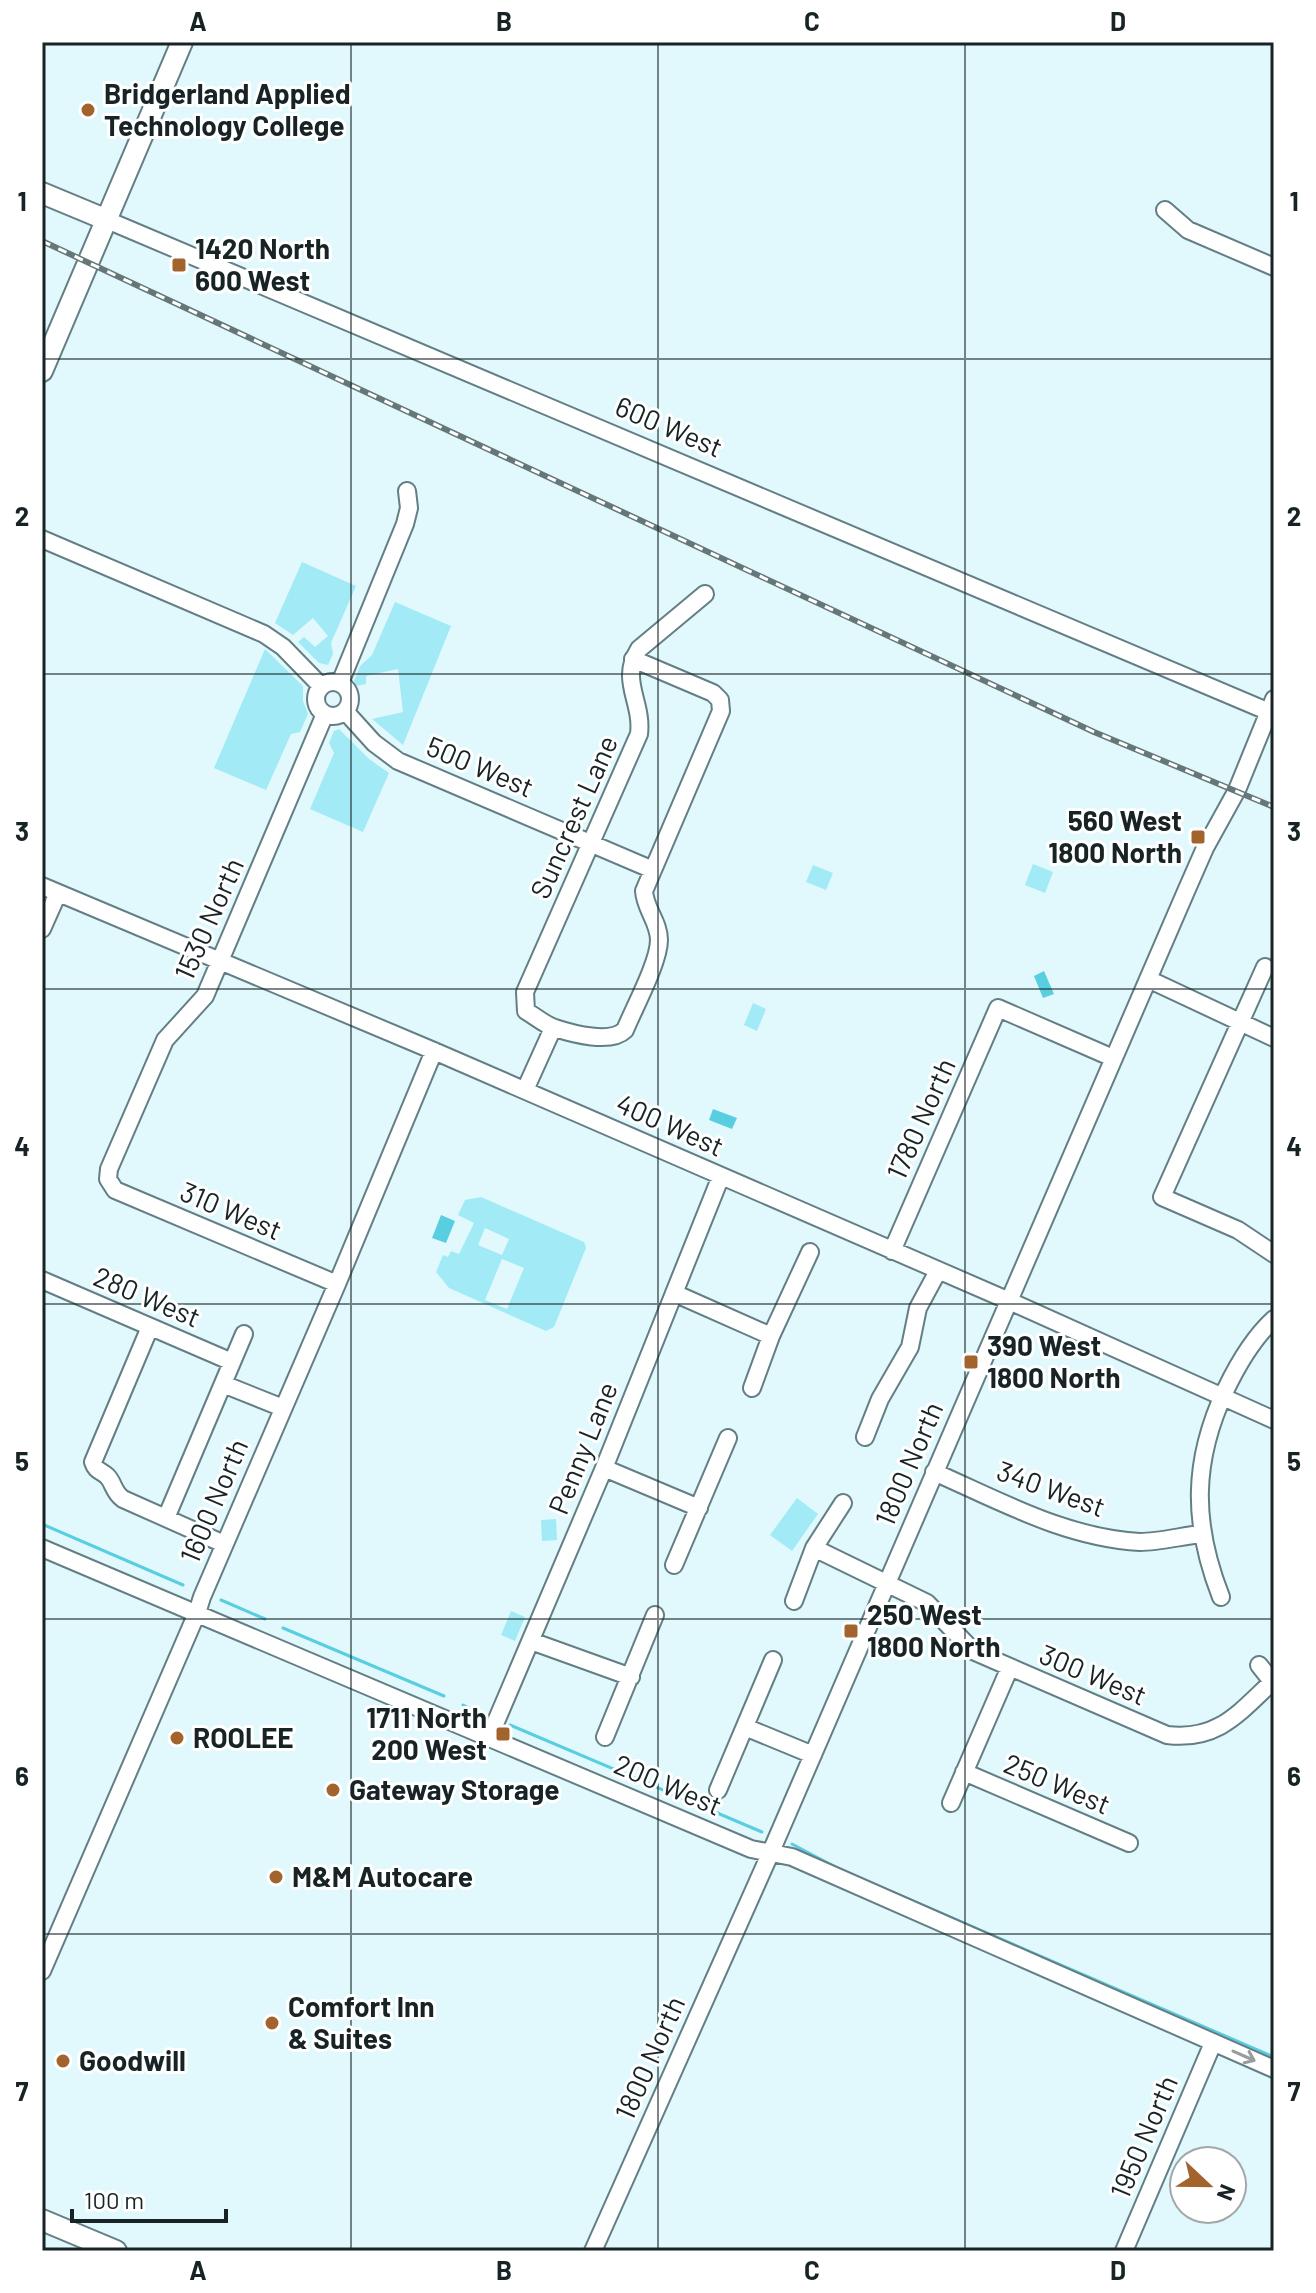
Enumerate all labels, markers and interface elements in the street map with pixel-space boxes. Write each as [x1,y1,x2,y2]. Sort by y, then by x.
text: A [189,5,207,36]
text: B [496,5,512,36]
text: C [804,5,820,36]
text: D [1110,5,1126,36]
place label: Bridgerland Applied Technology College [104,76,351,142]
marker: Bridgerland Applied Technology College [79,101,97,119]
text: 1 [17,185,27,216]
text: 1 [1289,185,1299,216]
place label: 1420 North 600 West [195,231,330,297]
marker: 1420 North 600 West [170,256,188,274]
street label: 600 West [611,388,728,464]
text: 2 [15,500,29,531]
text: 2 [1287,500,1301,531]
street label: 500 West [422,728,539,804]
street label: Suncrest Lane [522,730,624,903]
place label: 560 West 1800 North [1048,803,1182,869]
text: 3 [15,815,29,846]
text: 3 [1287,815,1301,846]
marker: 560 West 1800 North [1189,828,1207,846]
street label: 1530 North [166,852,250,985]
street label: 1780 North [878,1053,962,1184]
street label: 400 West [611,1085,729,1163]
text: 4 [14,1130,30,1161]
text: 4 [1286,1130,1302,1161]
street label: 310 West [176,1174,287,1247]
street label: 280 West [89,1258,206,1334]
place label: 390 West 1800 North [987,1328,1121,1394]
marker: 390 West 1800 North [962,1353,980,1371]
street label: Penny Lane [540,1377,624,1519]
street label: 1800 North [867,1396,949,1531]
street label: 1600 North [172,1433,254,1568]
text: 5 [15,1445,29,1476]
text: 5 [1287,1445,1301,1476]
street label: 340 West [993,1453,1110,1523]
place label: 250 West 1800 North [867,1597,1001,1663]
marker: 250 West 1800 North [842,1622,860,1640]
street label: 300 West [1035,1636,1152,1712]
place label: 1711 North 200 West [366,1700,487,1766]
place label: ROOLEE [193,1720,294,1754]
marker: 1711 North 200 West [494,1725,512,1743]
marker: ROOLEE [168,1729,186,1747]
street label: 250 West [999,1745,1116,1821]
street label: 200 West [609,1746,727,1822]
text: 6 [15,1760,29,1791]
text: 6 [1287,1760,1301,1791]
place label: Gateway Storage [349,1772,560,1806]
marker: Gateway Storage [324,1781,342,1799]
place label: M&M Autocare [292,1859,473,1893]
marker: M&M Autocare [267,1868,285,1886]
place label: Comfort Inn & Suites [288,1989,435,2055]
street label: 1800 North [607,1991,691,2125]
marker: Comfort Inn & Suites [263,2014,281,2032]
place label: Goodwill [79,2043,186,2077]
one-way arrow [1231,2049,1255,2064]
marker: Goodwill [54,2052,72,2070]
street label: 1950 North [1102,2070,1184,2203]
text: 7 [16,2075,29,2106]
text: 7 [1288,2075,1301,2106]
north arrow [1168,2145,1248,2225]
scale bar [72,2173,226,2223]
text: N [1213,2181,1242,2205]
text: 100 m [84,2185,144,2214]
text: A [189,2254,207,2285]
text: B [496,2254,512,2285]
text: C [804,2254,820,2285]
text: D [1110,2254,1126,2285]

